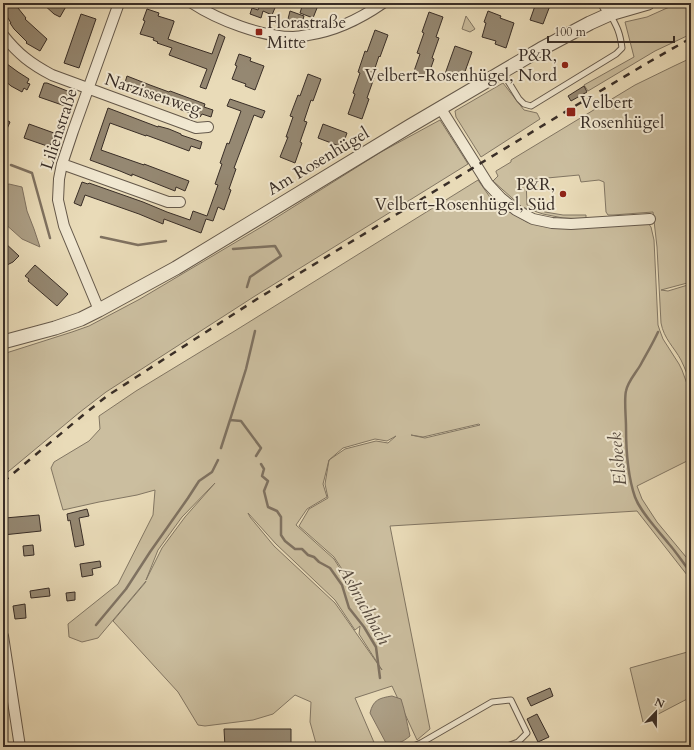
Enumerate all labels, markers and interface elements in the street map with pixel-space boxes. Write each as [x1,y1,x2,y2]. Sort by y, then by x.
place label: Florastraße Mitte [267,11,346,54]
scale bar [548,18,674,44]
text: 100 m [554,24,587,40]
marker: Florastraße Mitte [254,27,264,37]
place label: P&R, Velbert-Rosenhügel, Nord [364,44,557,87]
marker: P&R, Velbert-Rosenhügel, Nord [560,60,570,70]
street label: Narzissenweg [102,68,205,121]
street label: Lilienstraße [35,85,83,173]
place label: Velbert Rosenhügel [580,91,665,134]
marker: Velbert Rosenhügel [565,106,577,118]
street label: Am Rosenhügel [263,121,374,201]
place label: P&R, Velbert-Rosenhügel, Süd [374,173,555,216]
marker: P&R, Velbert-Rosenhügel, Süd [558,189,568,199]
water label: Elsbeek [603,431,633,487]
water label: Asbruchbach [331,560,396,650]
north arrow [636,692,676,732]
text: N [652,694,667,712]

